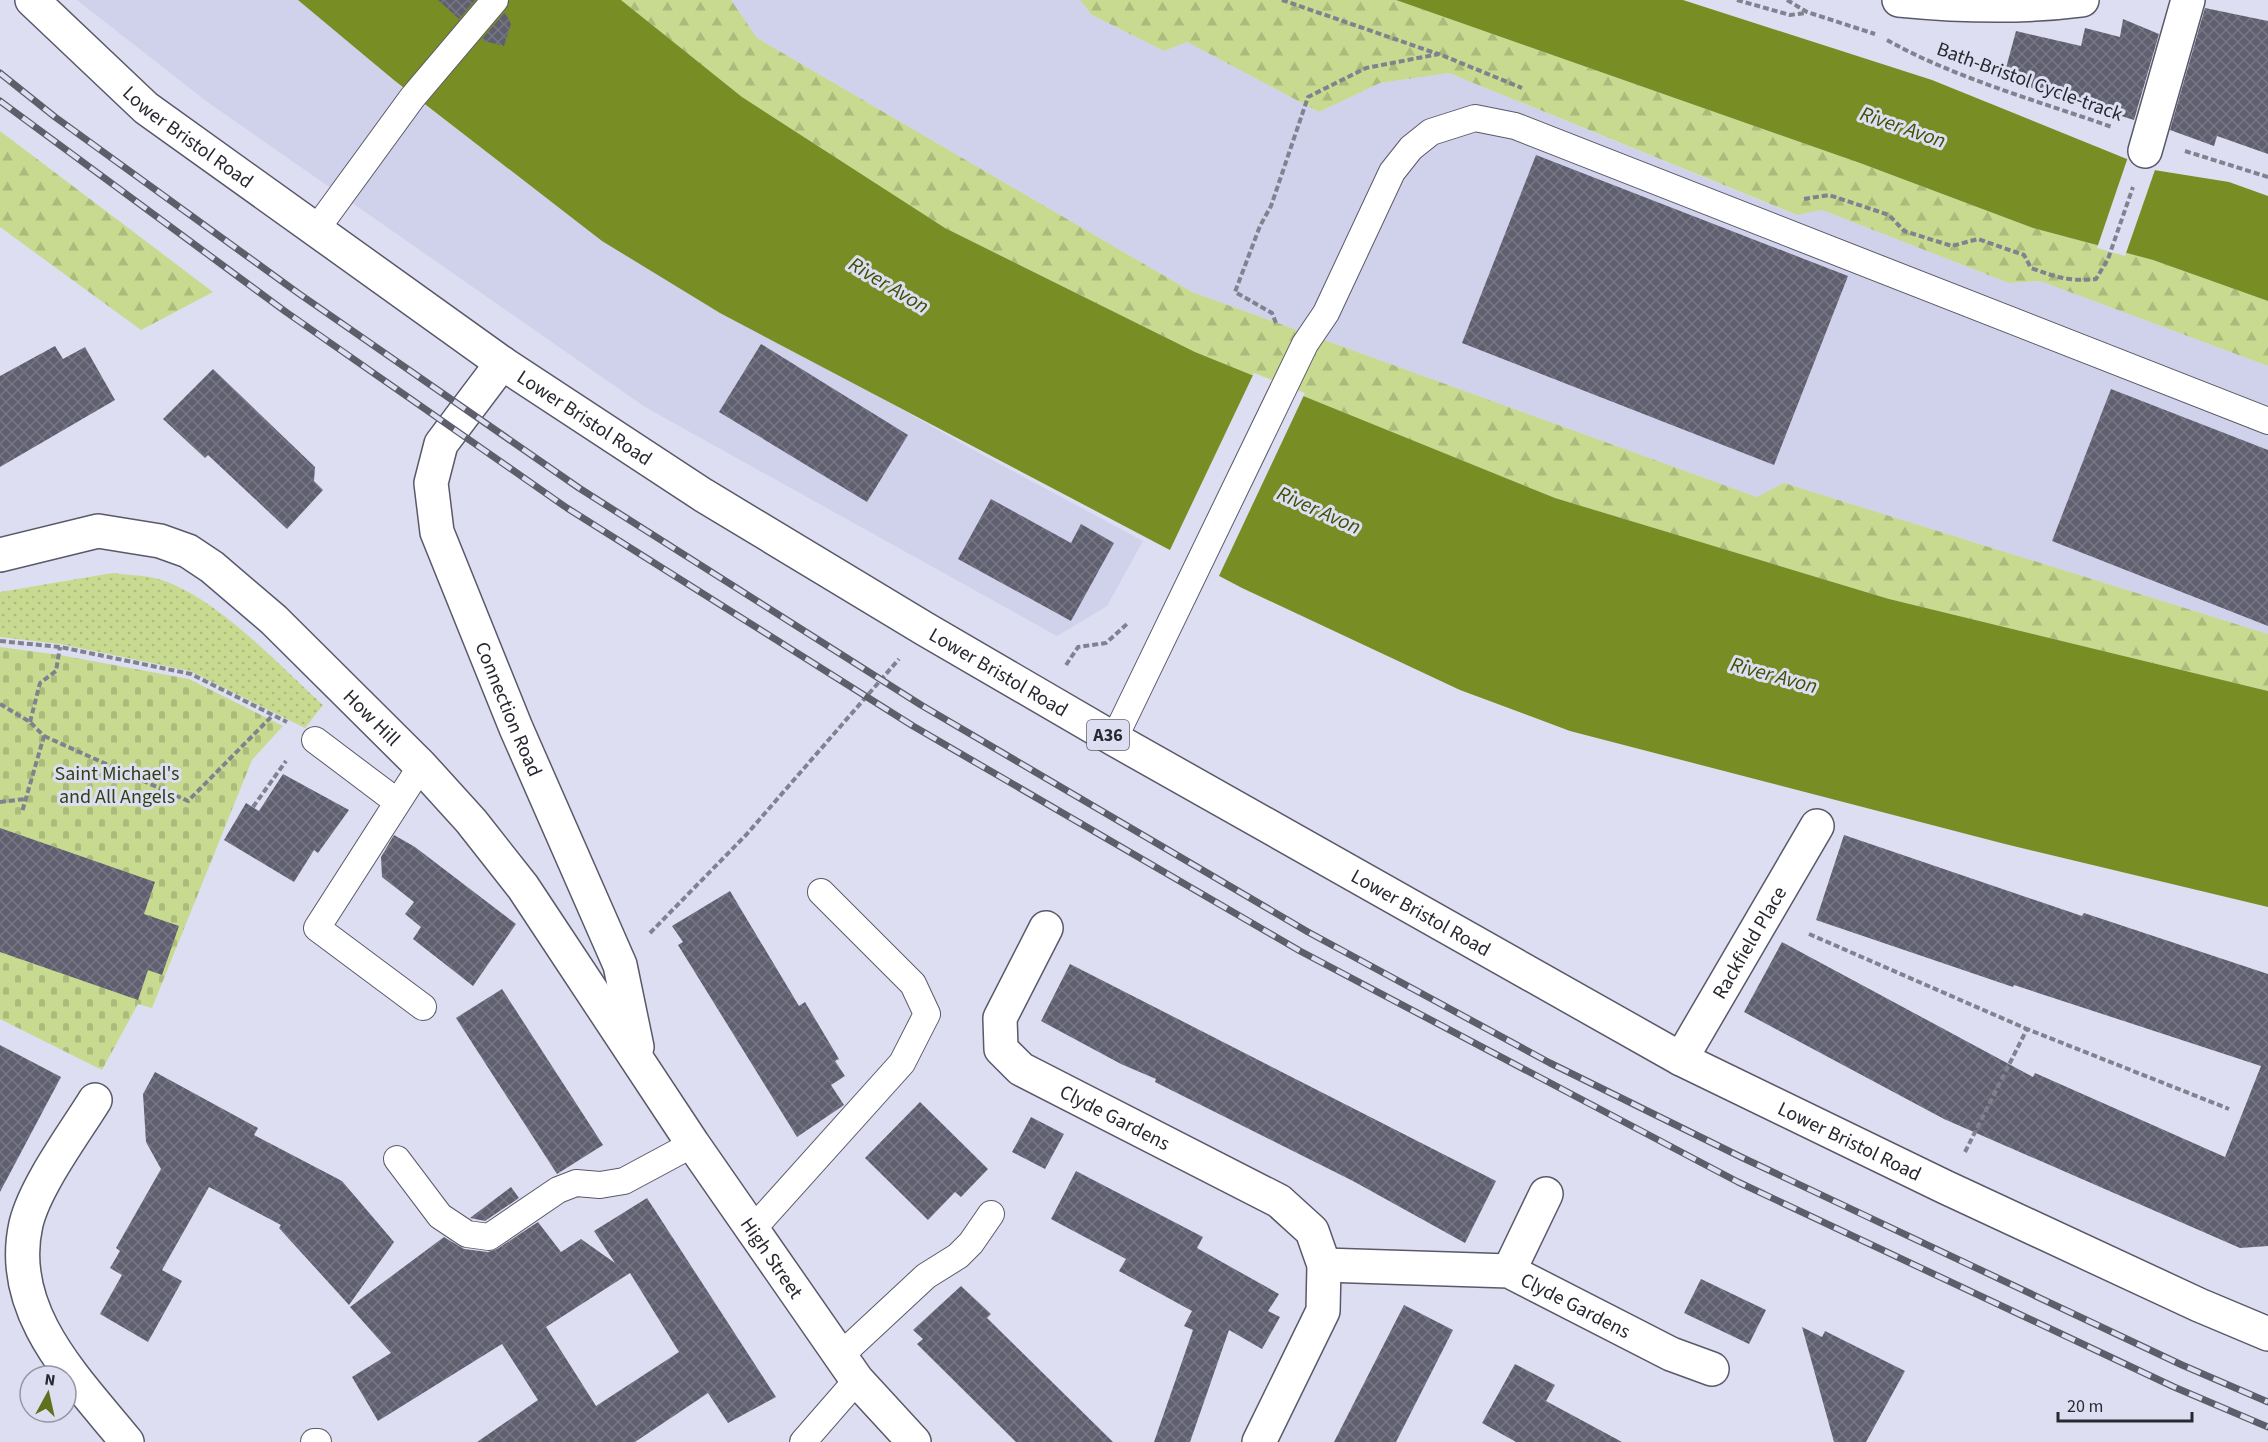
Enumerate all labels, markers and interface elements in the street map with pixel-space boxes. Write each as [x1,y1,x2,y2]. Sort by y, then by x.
street label: Bath-Bristol Cycle-track [1933,35,2127,129]
street label: Lower Bristol Road [116,80,259,195]
water label: River Avon [1856,98,1950,156]
water label: River Avon [843,249,935,321]
street label: Lower Bristol Road [511,364,657,473]
water label: River Avon [1272,478,1366,542]
street label: Lower Bristol Road [924,621,1073,724]
street label: Connection Road [468,638,549,781]
water label: River Avon [1727,649,1821,701]
street label: How Hill [336,683,406,753]
road number: A36 [1087,720,1129,750]
park label: Saint Michael's and All Angels [55,760,179,811]
street label: Lower Bristol Road [1346,863,1496,964]
street label: Rackfield Place [1706,881,1794,1005]
street label: Clyde Gardens [1055,1078,1175,1158]
street label: Lower Bristol Road [1773,1095,1926,1188]
street label: High Street [733,1212,809,1305]
street label: Clyde Gardens [1515,1266,1635,1346]
north arrow [18,1364,78,1424]
text: N [43,1369,57,1392]
scale bar [2058,1385,2192,1423]
text: 20 m [2067,1394,2103,1419]

